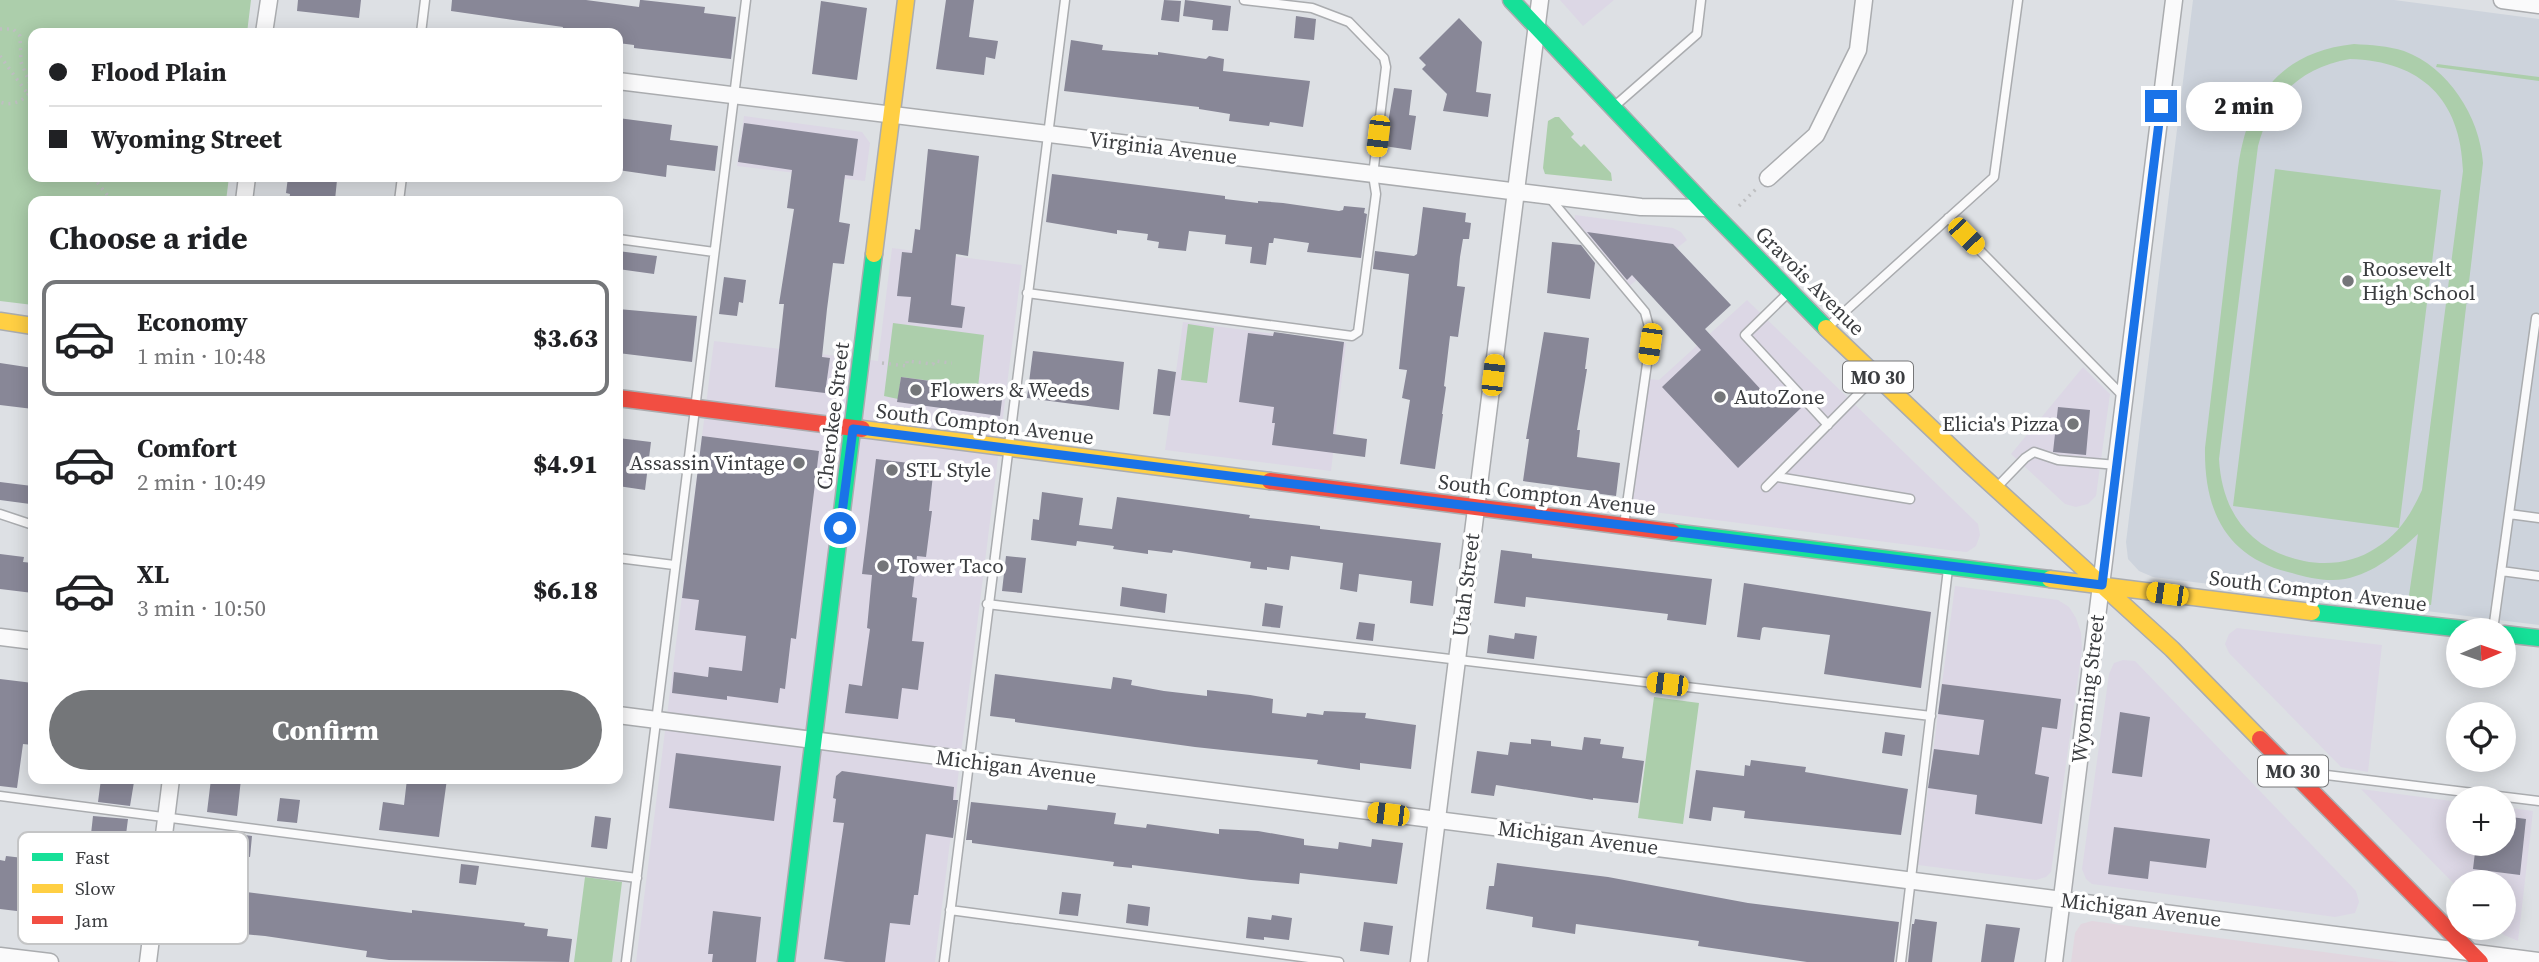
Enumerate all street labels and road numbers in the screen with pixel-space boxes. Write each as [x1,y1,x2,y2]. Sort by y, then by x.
street label: Virginia Avenue [1087,124,1239,171]
street label: Gravois Avenue [1749,219,1872,342]
street label: Cherokee Street [809,340,856,491]
road number: MO 30 [1843,362,1913,392]
street label: South Compton Avenue [875,396,1096,451]
street label: South Compton Avenue [1437,467,1658,522]
street label: Utah Street [1445,531,1486,638]
street label: South Compton Avenue [2208,563,2429,618]
street label: Wyoming Street [2064,613,2111,765]
street label: Michigan Avenue [934,742,1098,791]
road number: MO 30 [2258,756,2328,786]
street label: Michigan Avenue [1496,813,1660,862]
street label: Michigan Avenue [2059,885,2223,934]

